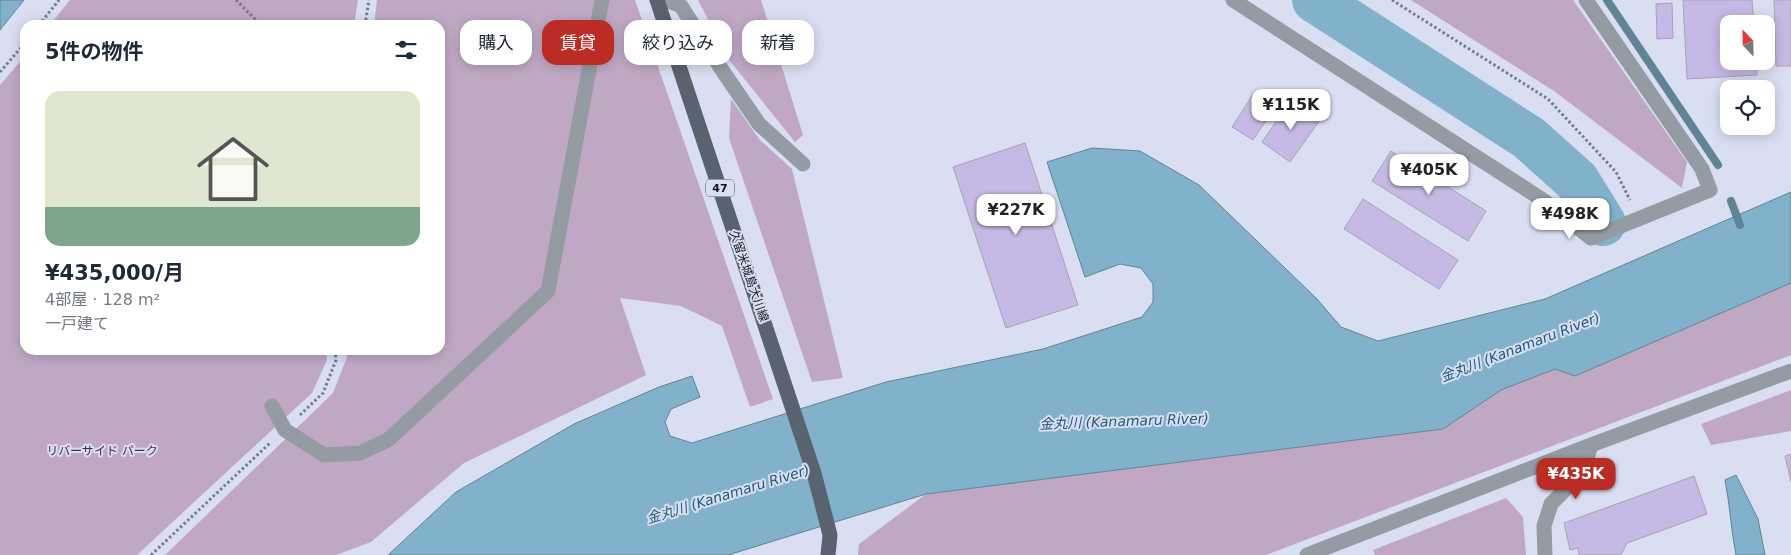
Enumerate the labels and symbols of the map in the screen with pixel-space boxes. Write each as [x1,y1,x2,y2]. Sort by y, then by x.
north arrow [1720,15,1775,70]
pin: ¥115K [1256,88,1326,131]
pin: ¥405K [1394,154,1464,196]
road number: 47 [706,180,734,197]
pin: ¥227K [981,194,1051,236]
pin: ¥498K [1535,198,1605,240]
street label: 久留米城島大川線 [727,228,771,324]
water label: 金丸川 (Kanamaru River) [1438,309,1602,385]
water label: 金丸川 (Kanamaru River) [1039,410,1209,432]
park label: リバーサイド パーク [46,444,158,458]
pin: ¥435K [1541,458,1611,500]
water label: 金丸川 (Kanamaru River) [645,462,811,526]

